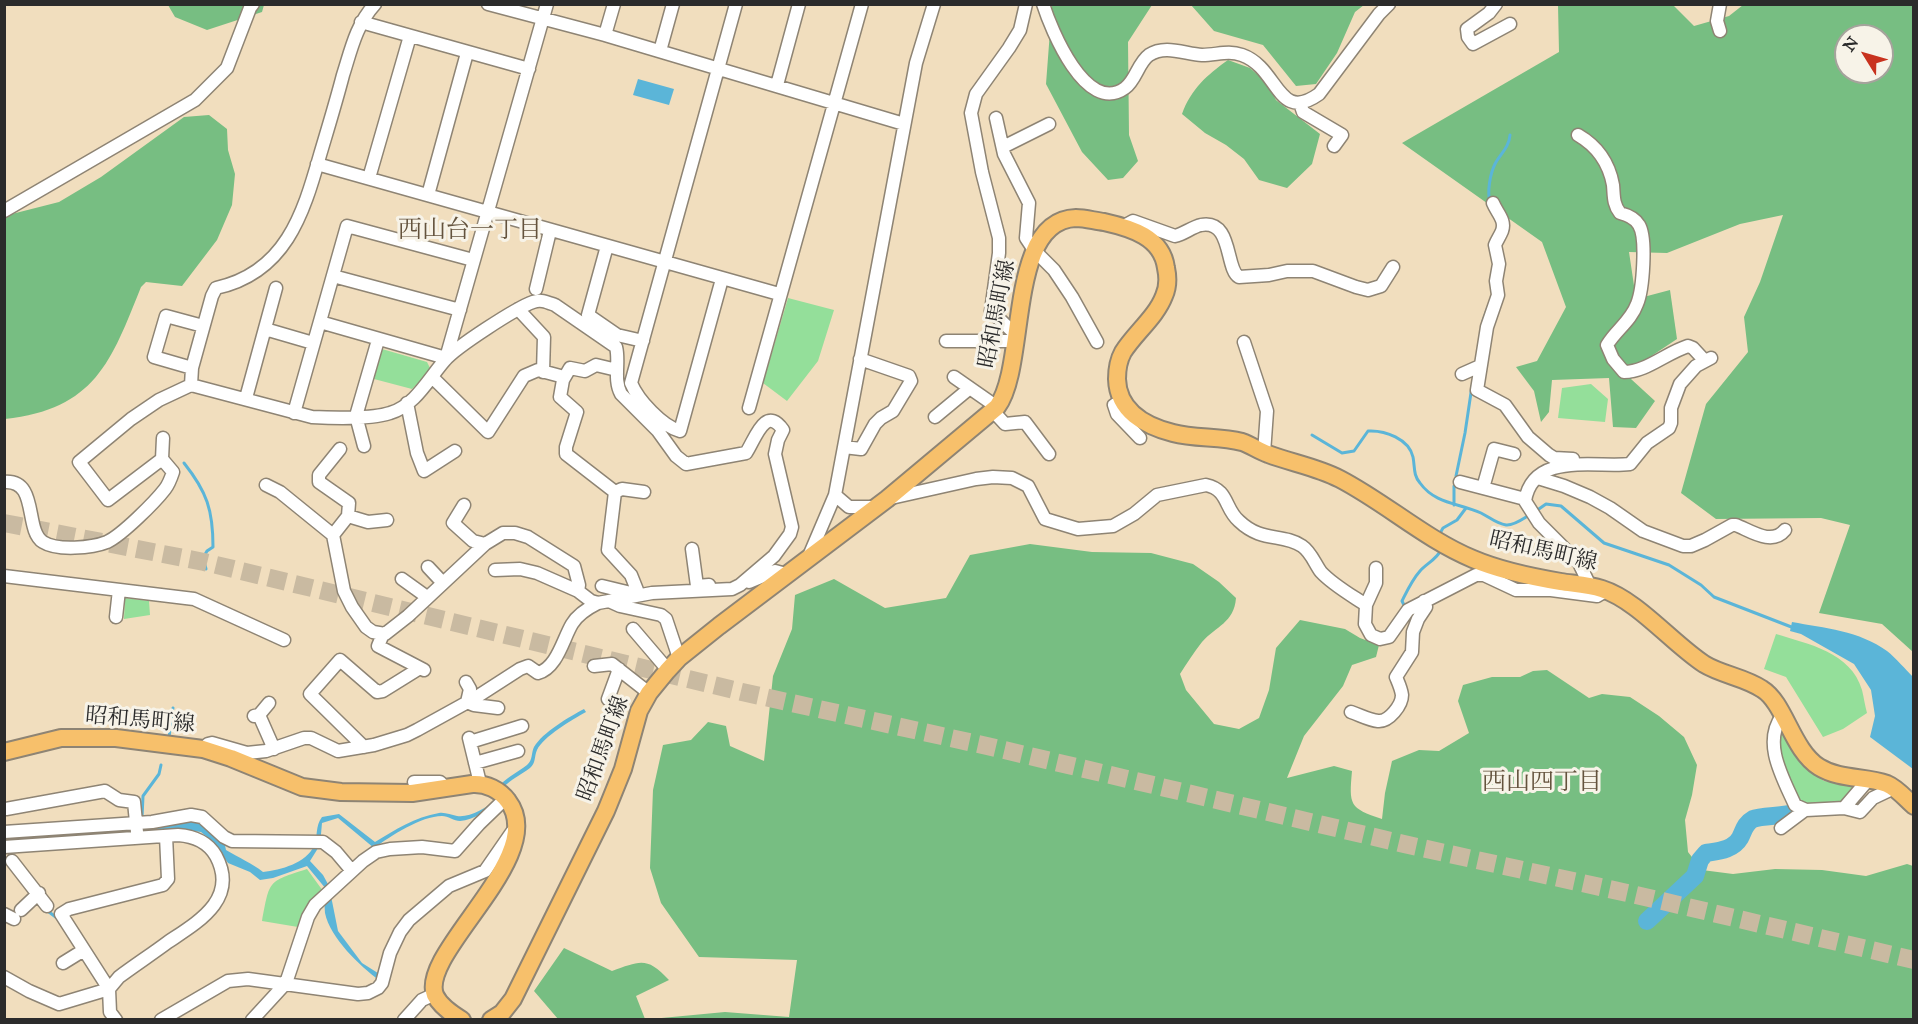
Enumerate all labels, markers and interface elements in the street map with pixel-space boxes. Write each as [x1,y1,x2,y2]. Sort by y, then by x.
north arrow [1834,24,1894,84]
text: N [1839,33,1862,55]
district label: 西山台一丁目 [398,217,542,245]
street label: 昭和馬町線 [975,257,1021,371]
street label: 昭和馬町線 [1486,527,1600,577]
street label: 昭和馬町線 [573,693,635,805]
street label: 昭和馬町線 [84,703,196,739]
district label: 西山四丁目 [1482,769,1602,797]

